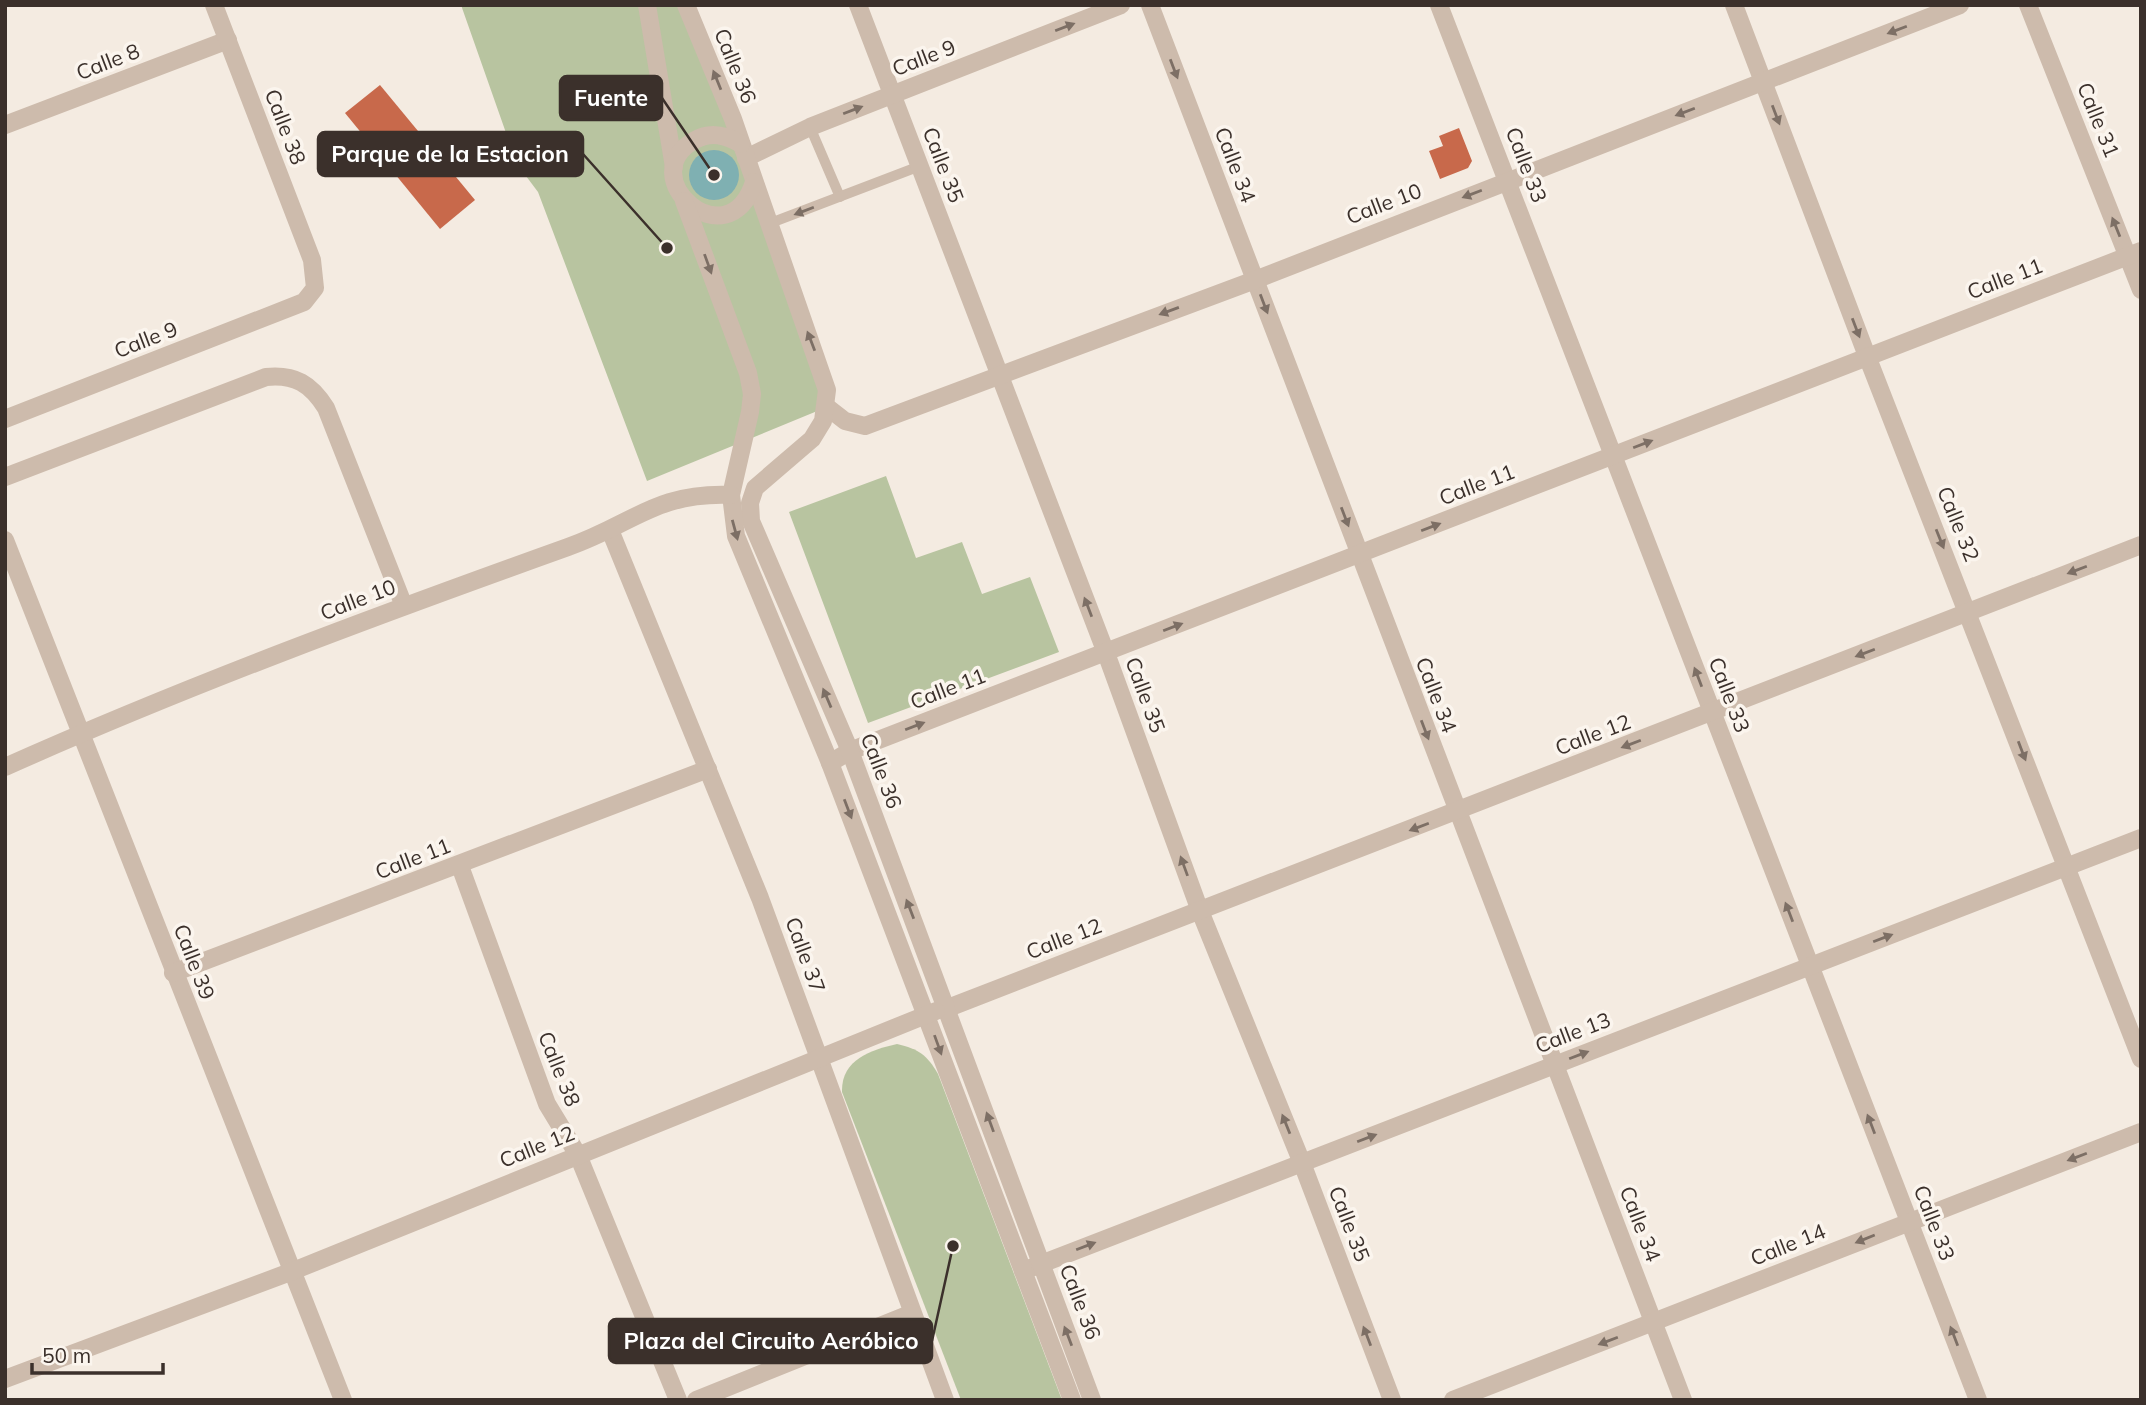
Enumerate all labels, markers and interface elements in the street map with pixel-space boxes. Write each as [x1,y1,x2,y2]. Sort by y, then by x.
one-way arrow [1054,22,1075,33]
street label: Calle 36 [709,24,763,107]
one-way arrow [1886,25,1907,36]
street label: Calle 9 [888,33,959,81]
street label: Calle 8 [72,37,143,85]
one-way arrow [1169,59,1180,80]
one-way arrow [711,69,722,90]
callout: Fuente [560,76,662,120]
street label: Calle 31 [2072,78,2126,161]
text: Fuente [574,83,648,112]
street label: Calle 38 [260,85,312,168]
one-way arrow [1770,104,1781,125]
one-way arrow [842,105,863,116]
one-way arrow [1674,107,1695,118]
street label: Calle 35 [918,123,970,206]
street label: Calle 34 [1210,123,1262,206]
street label: Calle 33 [1501,123,1553,206]
callout: Parque de la Estacion [318,132,583,176]
text: Parque de la Estacion [331,139,569,168]
street label: Calle 10 [1342,177,1425,229]
one-way arrow [1462,189,1483,200]
one-way arrow [793,205,814,216]
one-way arrow [2110,216,2121,237]
street label: Calle 11 [1963,252,2046,304]
one-way arrow [703,254,714,275]
one-way arrow [1259,294,1270,315]
one-way arrow [1158,306,1179,317]
street label: Calle 9 [110,315,181,363]
one-way arrow [1850,317,1861,338]
one-way arrow [805,331,816,352]
one-way arrow [1632,438,1653,449]
street label: Calle 11 [1435,458,1518,510]
street label: Calle 32 [1932,482,1986,565]
one-way arrow [1340,507,1351,528]
one-way arrow [731,520,741,541]
one-way arrow [1421,522,1442,533]
one-way arrow [1934,529,1945,550]
one-way arrow [2067,564,2088,575]
street label: Calle 10 [316,573,399,625]
one-way arrow [1082,597,1093,618]
one-way arrow [1163,621,1184,632]
one-way arrow [1855,647,1876,658]
street label: Calle 35 [1120,653,1172,736]
street label: Calle 34 [1411,653,1463,736]
street label: Calle 33 [1704,653,1756,736]
street label: Calle 11 [906,662,989,714]
one-way arrow [1693,666,1704,687]
one-way arrow [821,687,832,708]
street label: Calle 12 [1551,708,1634,760]
one-way arrow [1420,720,1431,741]
one-way arrow [905,721,926,732]
street label: Calle 36 [856,729,908,812]
one-way arrow [1620,739,1641,750]
one-way arrow [2017,741,2028,762]
one-way arrow [843,799,854,820]
one-way arrow [1408,822,1429,833]
street label: Calle 11 [371,832,454,884]
one-way arrow [1178,856,1189,877]
one-way arrow [905,899,916,920]
one-way arrow [1784,901,1795,922]
street label: Calle 12 [1022,912,1105,964]
street label: Calle 37 [780,913,832,996]
street label: Calle 39 [169,920,221,1003]
one-way arrow [1872,932,1893,943]
street label: Calle 13 [1531,1006,1614,1058]
street label: Calle 38 [533,1027,587,1110]
one-way arrow [933,1034,944,1055]
one-way arrow [1569,1050,1590,1061]
one-way arrow [984,1112,995,1133]
one-way arrow [1280,1113,1291,1134]
one-way arrow [1865,1114,1876,1135]
street label: Calle 12 [495,1119,578,1173]
one-way arrow [1357,1132,1378,1143]
one-way arrow [2066,1151,2087,1162]
street label: Calle 33 [1909,1181,1961,1264]
street label: Calle 35 [1324,1182,1376,1265]
street label: Calle 34 [1615,1182,1667,1265]
street label: Calle 14 [1746,1217,1829,1271]
one-way arrow [1854,1233,1875,1244]
one-way arrow [1076,1241,1097,1252]
street label: Calle 36 [1055,1260,1107,1343]
callout: Plaza del Circuito Aeróbico [609,1319,932,1363]
one-way arrow [1063,1325,1074,1346]
one-way arrow [1362,1325,1373,1346]
text: Plaza del Circuito Aeróbico [623,1326,919,1355]
one-way arrow [1948,1326,1959,1347]
scale bar [32,1332,163,1376]
one-way arrow [1598,1336,1619,1347]
text: 50 m [42,1342,91,1368]

